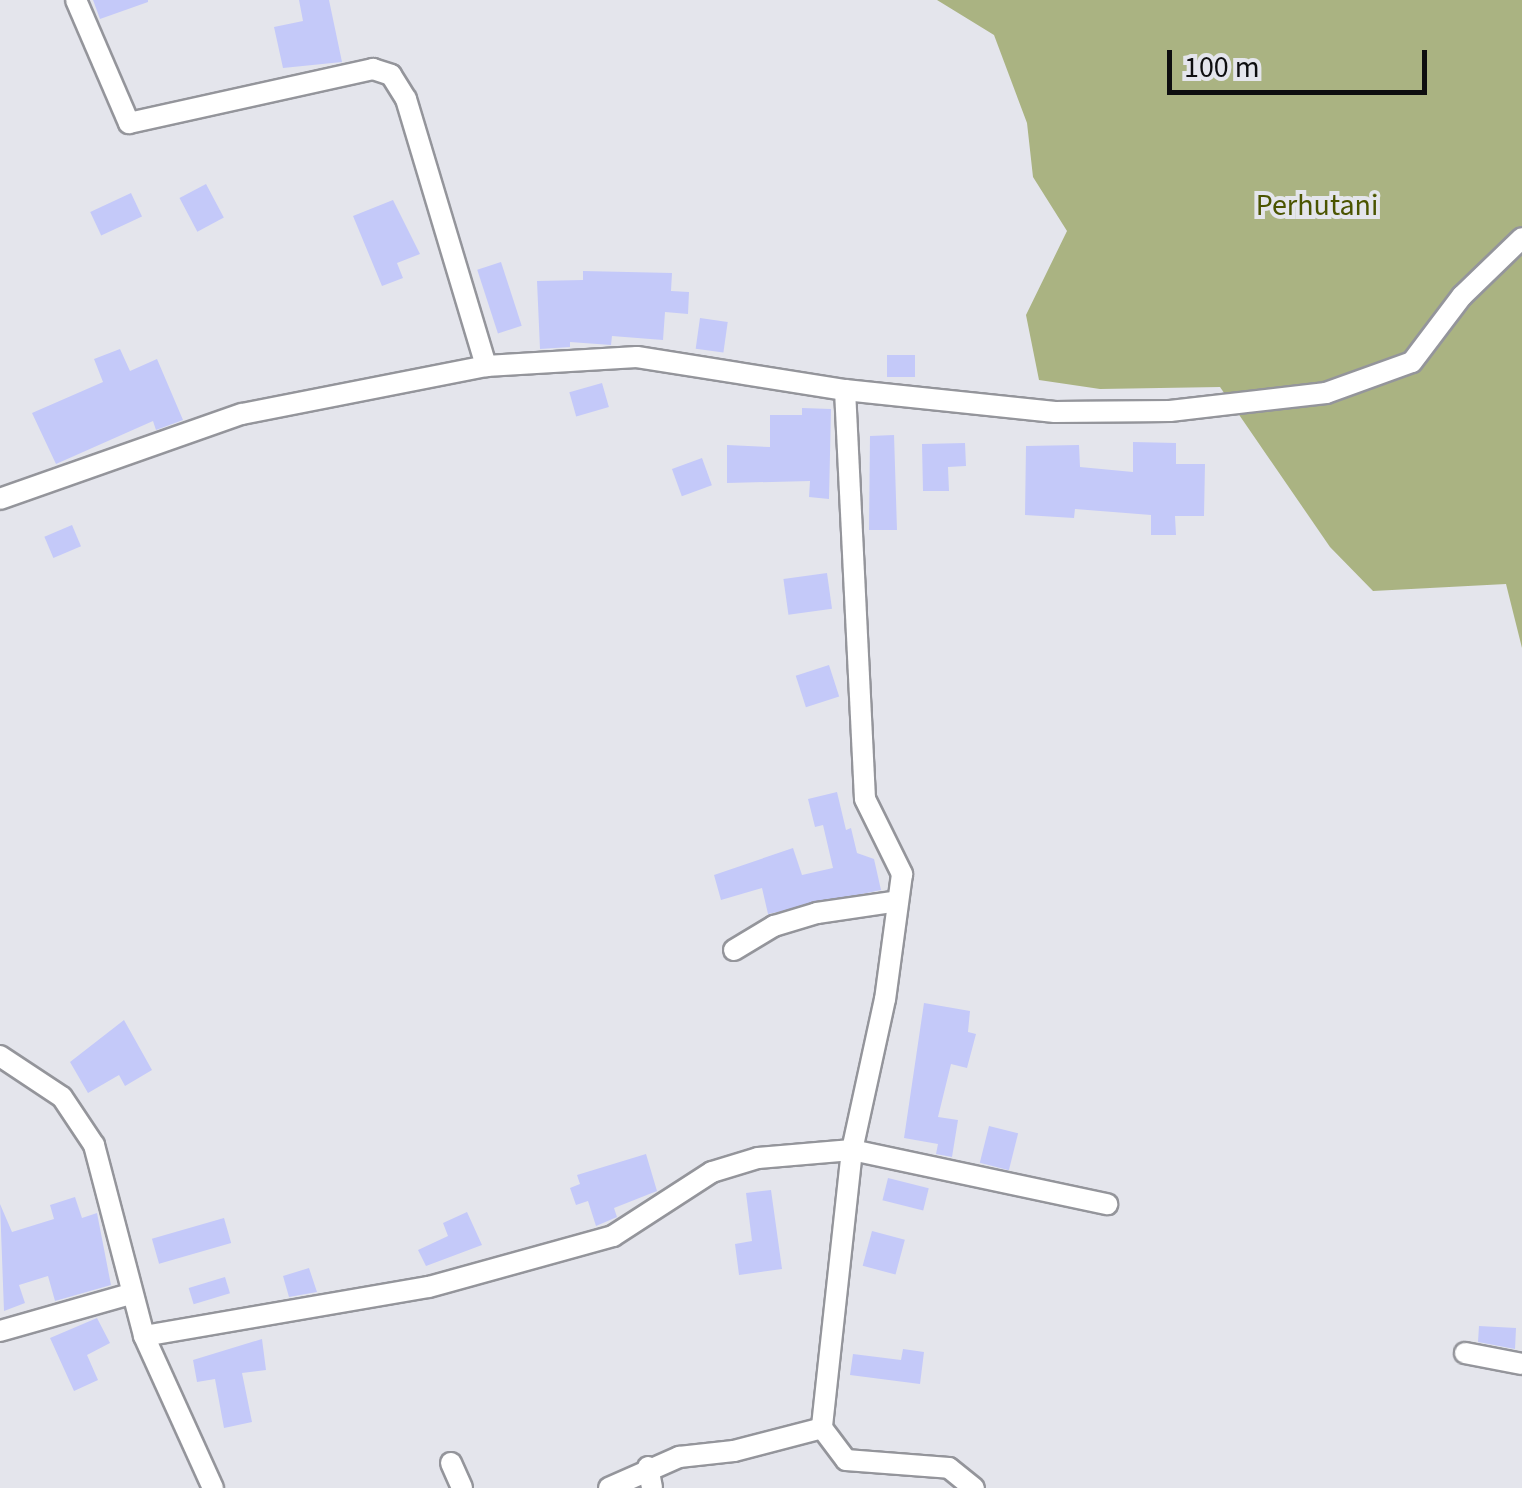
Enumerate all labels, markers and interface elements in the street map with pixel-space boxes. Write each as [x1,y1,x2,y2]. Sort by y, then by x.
scale bar [1172,30,1432,92]
text: 100 m [1184,46,1260,89]
park label: Perhutani [1256,188,1378,224]

